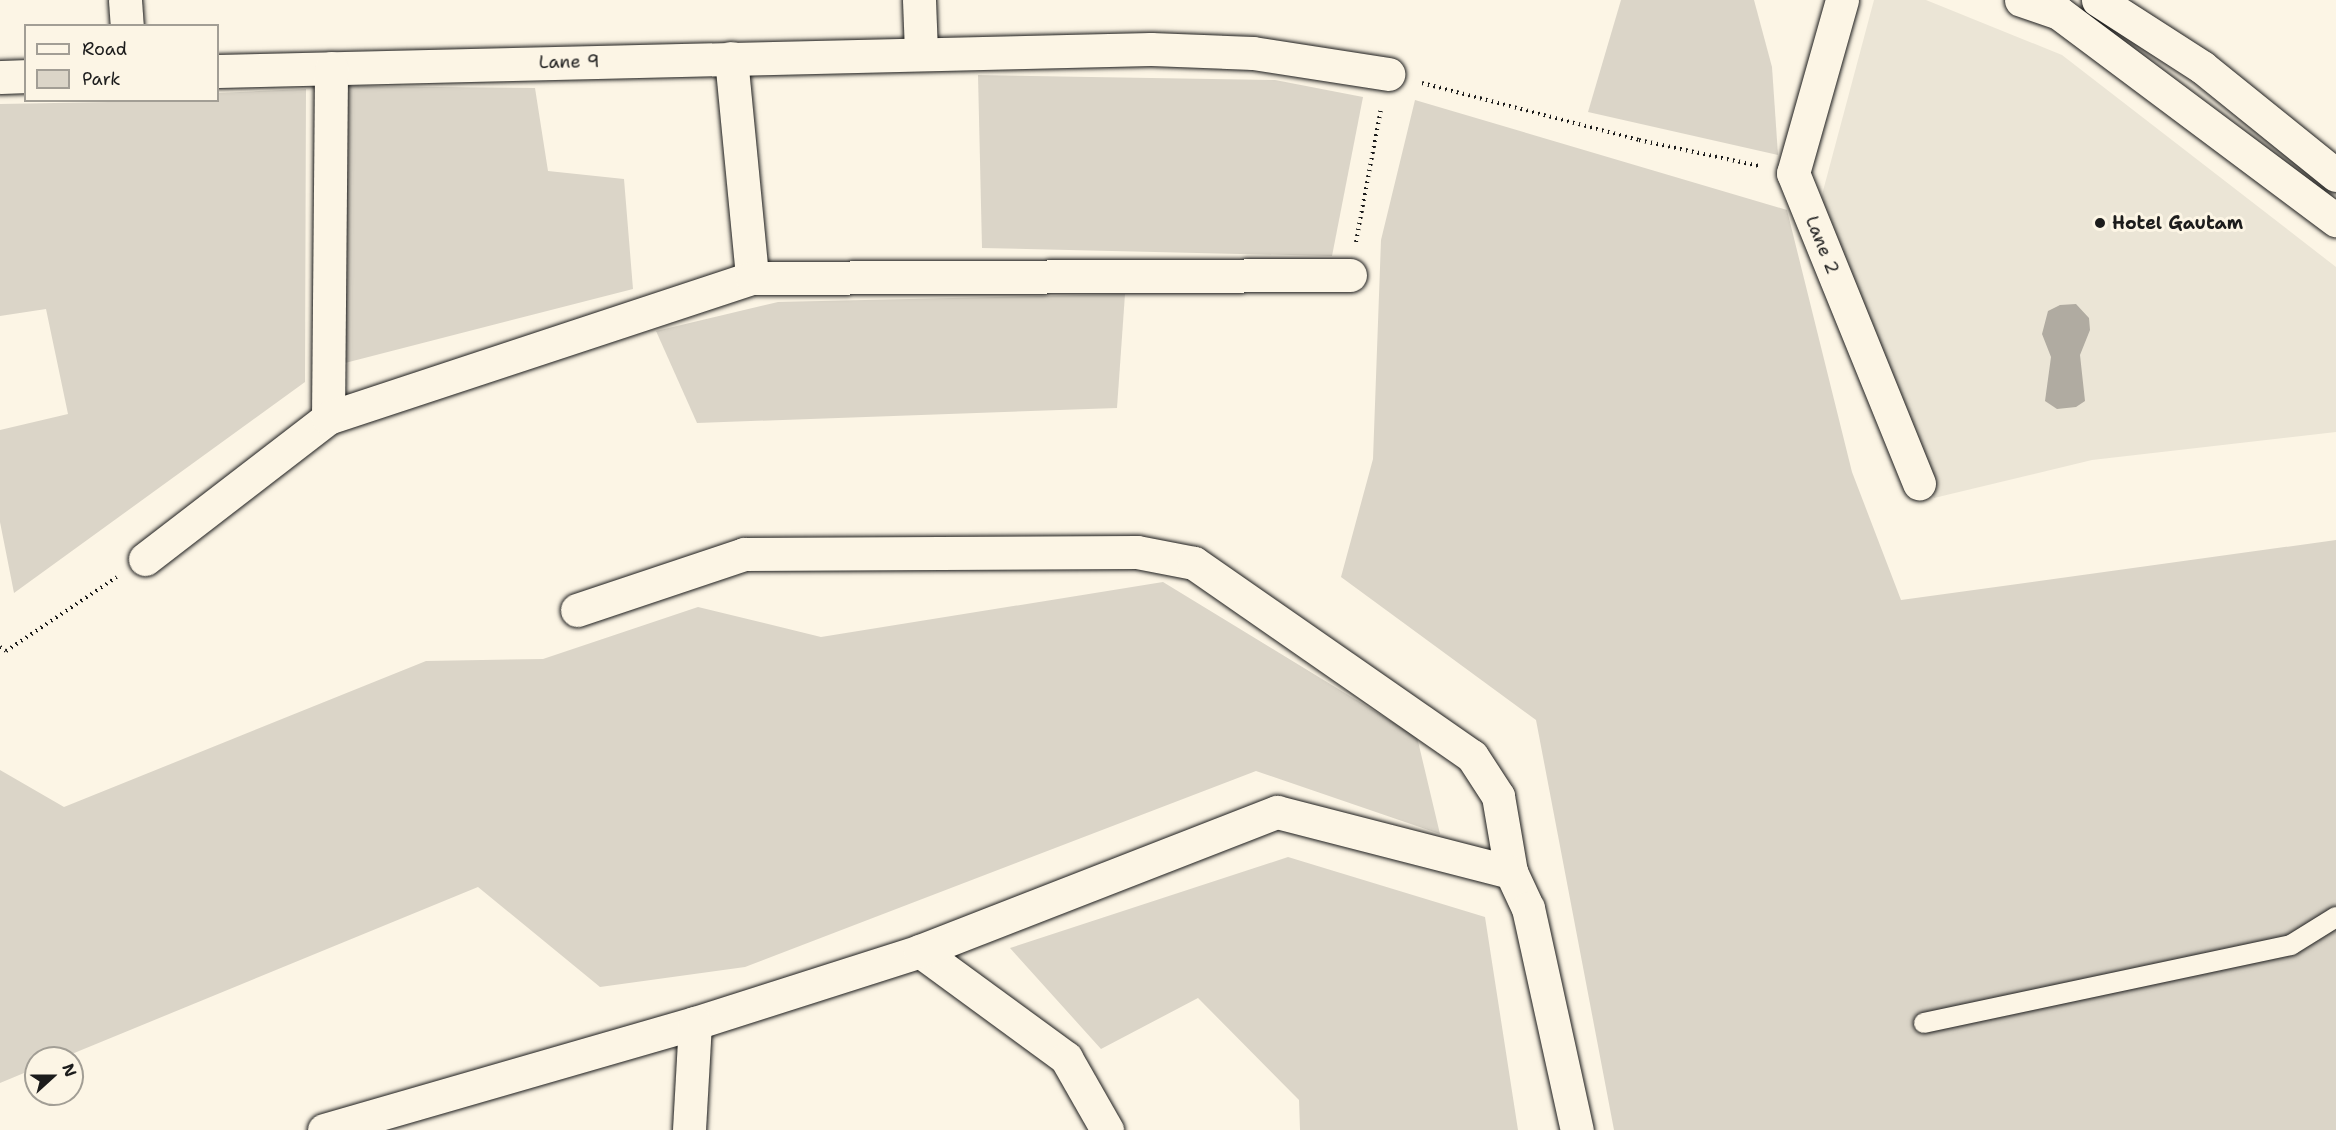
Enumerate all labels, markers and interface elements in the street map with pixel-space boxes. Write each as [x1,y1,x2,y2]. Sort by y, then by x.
legend [24,24,219,102]
text: Road [82,37,127,61]
street label: Lane 9 [538,51,600,73]
text: Park [82,67,121,91]
place label: Hotel Gautam [2112,212,2243,234]
street label: Lane 2 [1801,213,1843,277]
marker: Hotel Gautam [2093,216,2107,230]
north arrow [24,1046,84,1106]
text: N [57,1060,81,1080]

